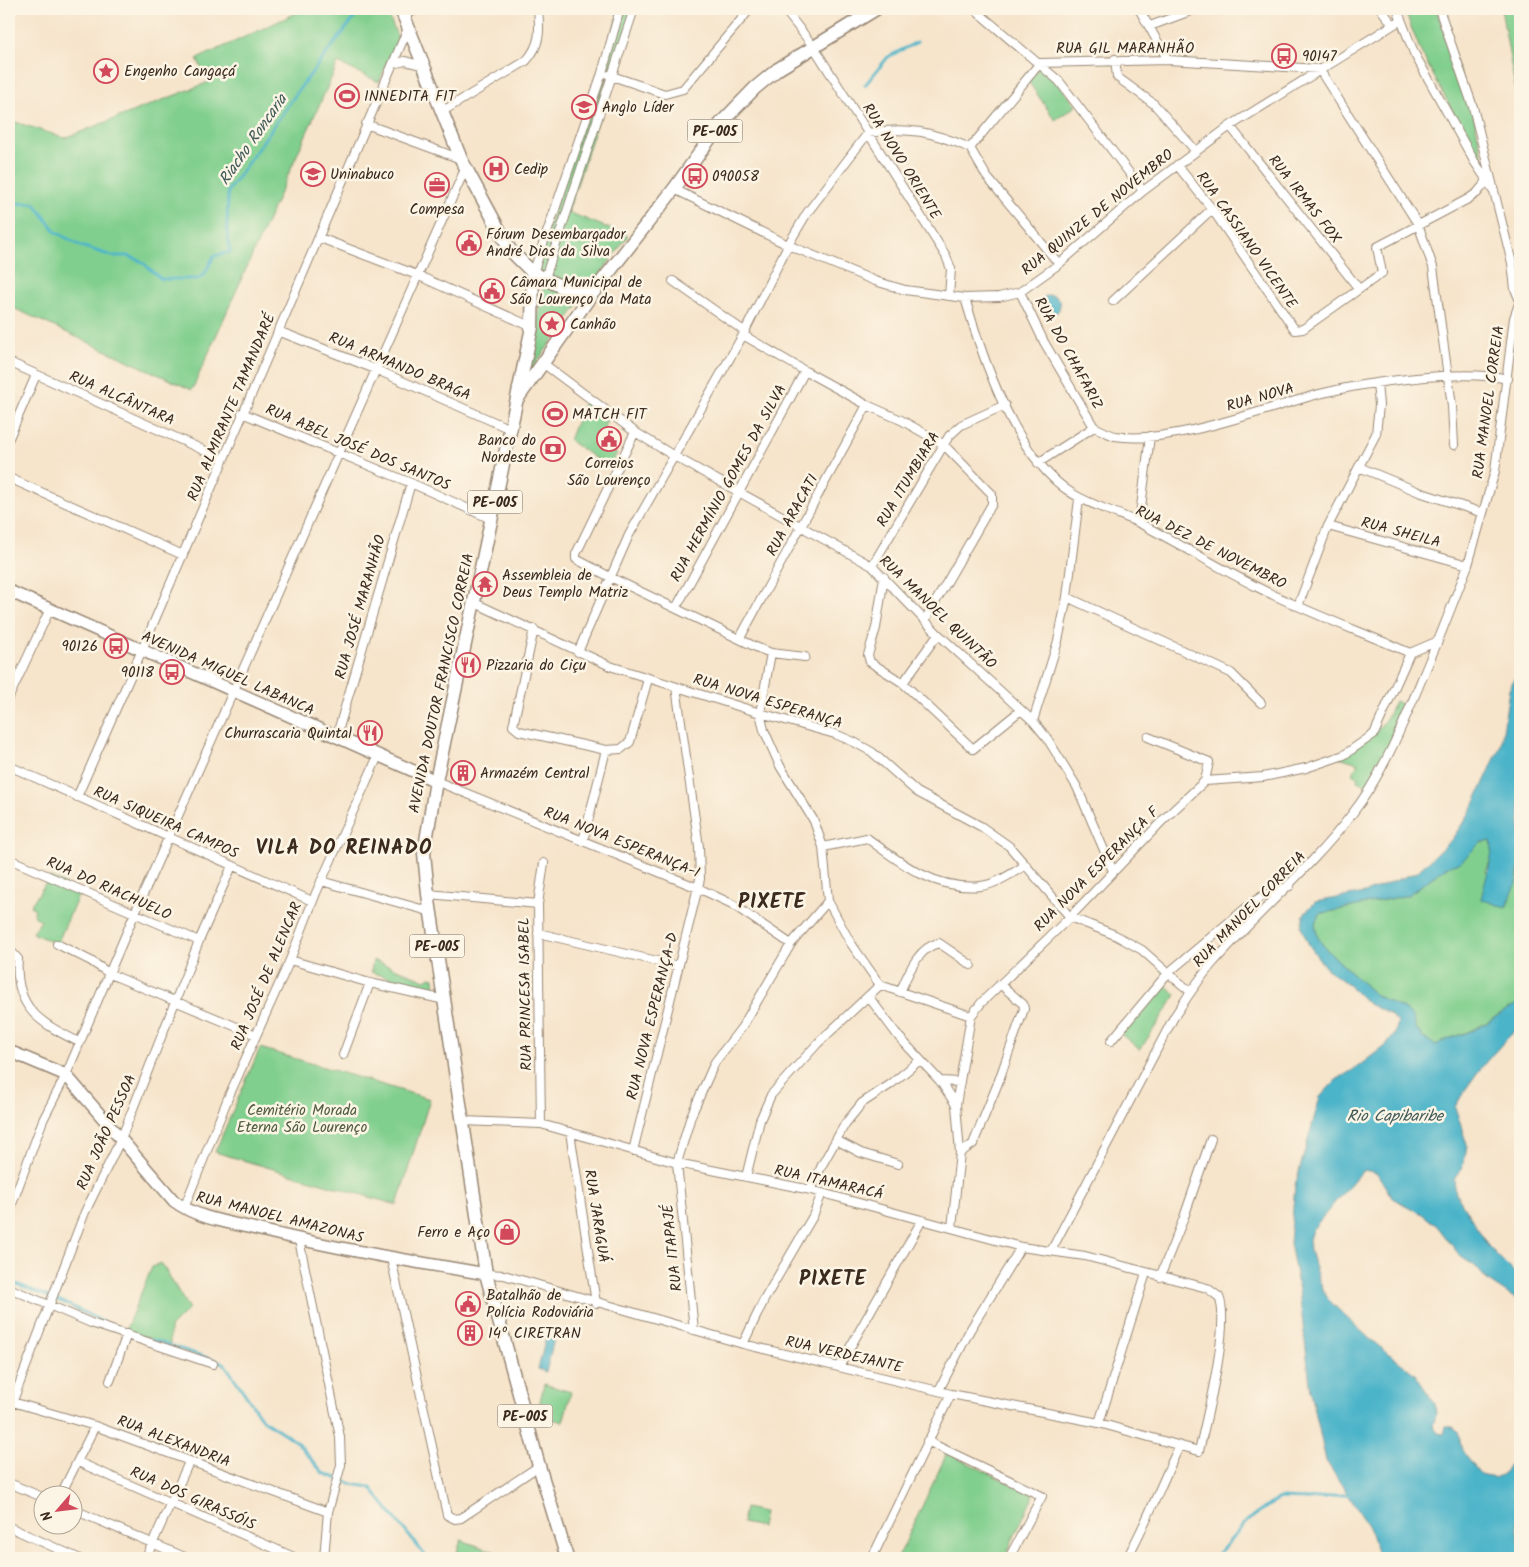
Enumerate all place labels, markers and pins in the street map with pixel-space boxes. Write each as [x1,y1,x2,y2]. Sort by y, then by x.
bus stop icon: 90147 [1271,43,1297,69]
place label: 90147 [1302,45,1338,69]
place icon: Engenho Cangaçá [93,58,119,84]
place label: Engenho Cangaçá [124,60,237,84]
sports icon: INNEDITA FIT [334,83,360,109]
place label: INNEDITA FIT [364,85,458,109]
school or university icon: Anglo Líder [571,94,597,120]
place label: Anglo Líder [602,96,675,120]
hospital icon: Cedip [483,156,509,182]
place label: Cedip [514,158,548,182]
school or university icon: Uninabuco [300,161,326,187]
place label: Uninabuco [330,163,394,187]
bus stop icon: 090058 [682,163,708,189]
place label: 090058 [712,165,760,189]
office icon: Compesa [424,172,450,198]
place label: Compesa [409,198,465,222]
place label: Fórum Desembargador André Dias da Silva [486,223,627,264]
public building icon: Fórum Desembargador André Dias da Silva [456,230,482,256]
place label: Câmara Municipal de São Lourenço da Mata [510,271,652,312]
public building icon: Câmara Municipal de São Lourenço da Mata [479,278,505,304]
place icon: Canhão [539,311,565,337]
place label: Canhão [570,313,616,337]
sports icon: MATCH FIT [542,401,568,427]
place label: MATCH FIT [572,403,649,427]
public building icon: Correios São Lourenço [596,426,622,452]
place label: Banco do Nordeste [478,429,536,470]
bank icon: Banco do Nordeste [540,436,566,462]
place label: Correios São Lourenço [567,452,651,493]
place label: Assembleia de Deus Templo Matriz [502,564,629,605]
temple icon: Assembleia de Deus Templo Matriz [472,571,498,597]
bus stop icon: 90126 [103,633,129,659]
place label: 90126 [61,635,98,659]
restaurant icon: Pizzaria do Ciçu [455,652,481,678]
place label: Pizzaria do Ciçu [486,654,586,678]
bus stop icon: 90118 [159,659,185,685]
place label: 90118 [121,661,155,685]
restaurant icon: Churrascaria Quintal [357,720,383,746]
place label: Churrascaria Quintal [224,722,352,746]
building icon: Armazém Central [450,760,476,786]
place label: Armazém Central [480,762,590,786]
shop icon: Ferro e Aço [494,1219,520,1245]
place label: Ferro e Aço [417,1221,490,1245]
place label: Batalhão de Polícia Rodoviária [486,1284,594,1325]
public building icon: Batalhão de Polícia Rodoviária [455,1291,481,1317]
building icon: 14º CIRETRAN [457,1320,483,1346]
place label: 14º CIRETRAN [488,1322,581,1346]

